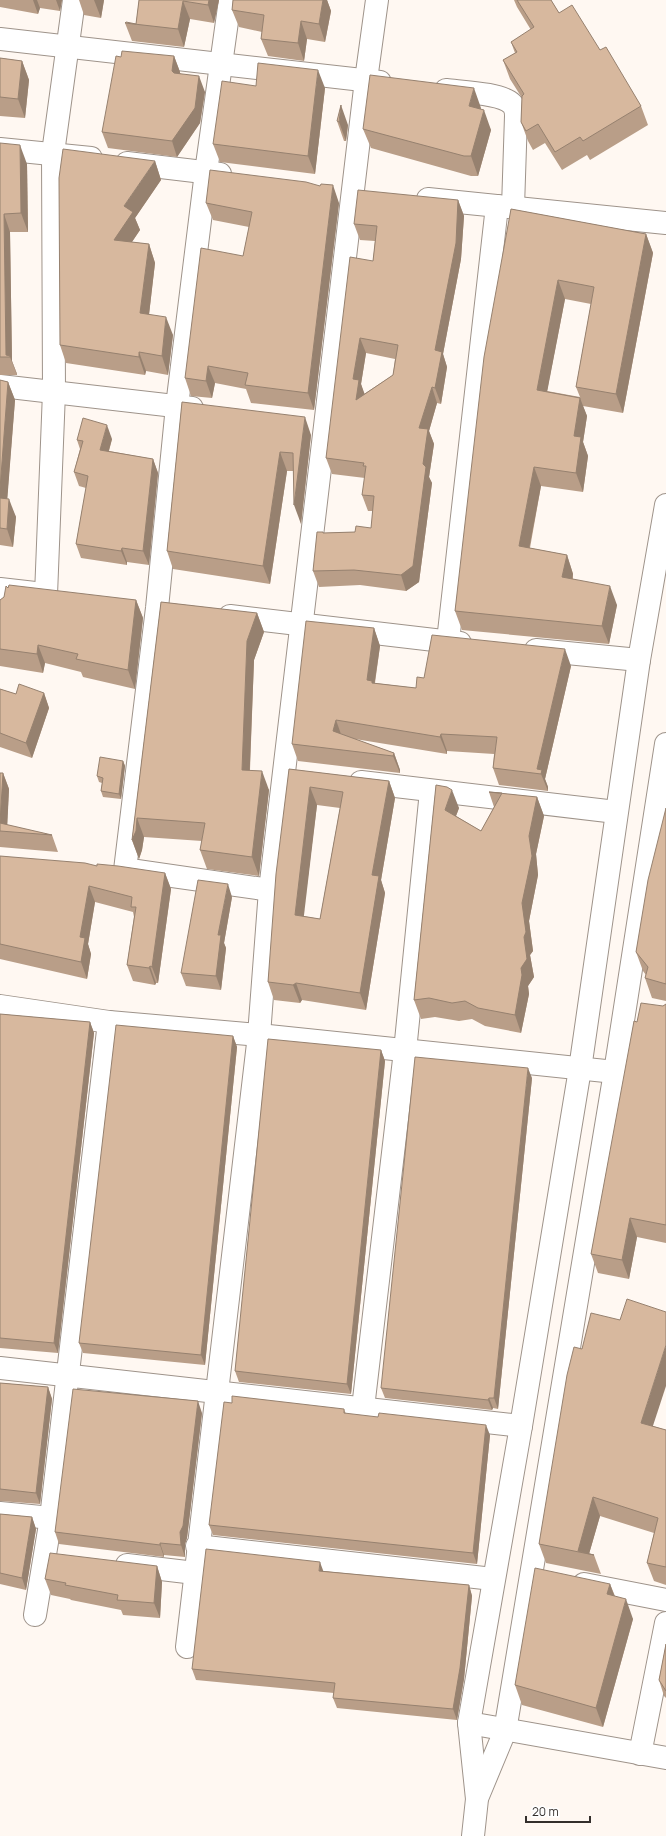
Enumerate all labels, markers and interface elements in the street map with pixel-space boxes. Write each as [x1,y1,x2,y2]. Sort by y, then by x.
scale bar [526,1798,590,1824]
text: 20 m [532,1803,559,1820]

